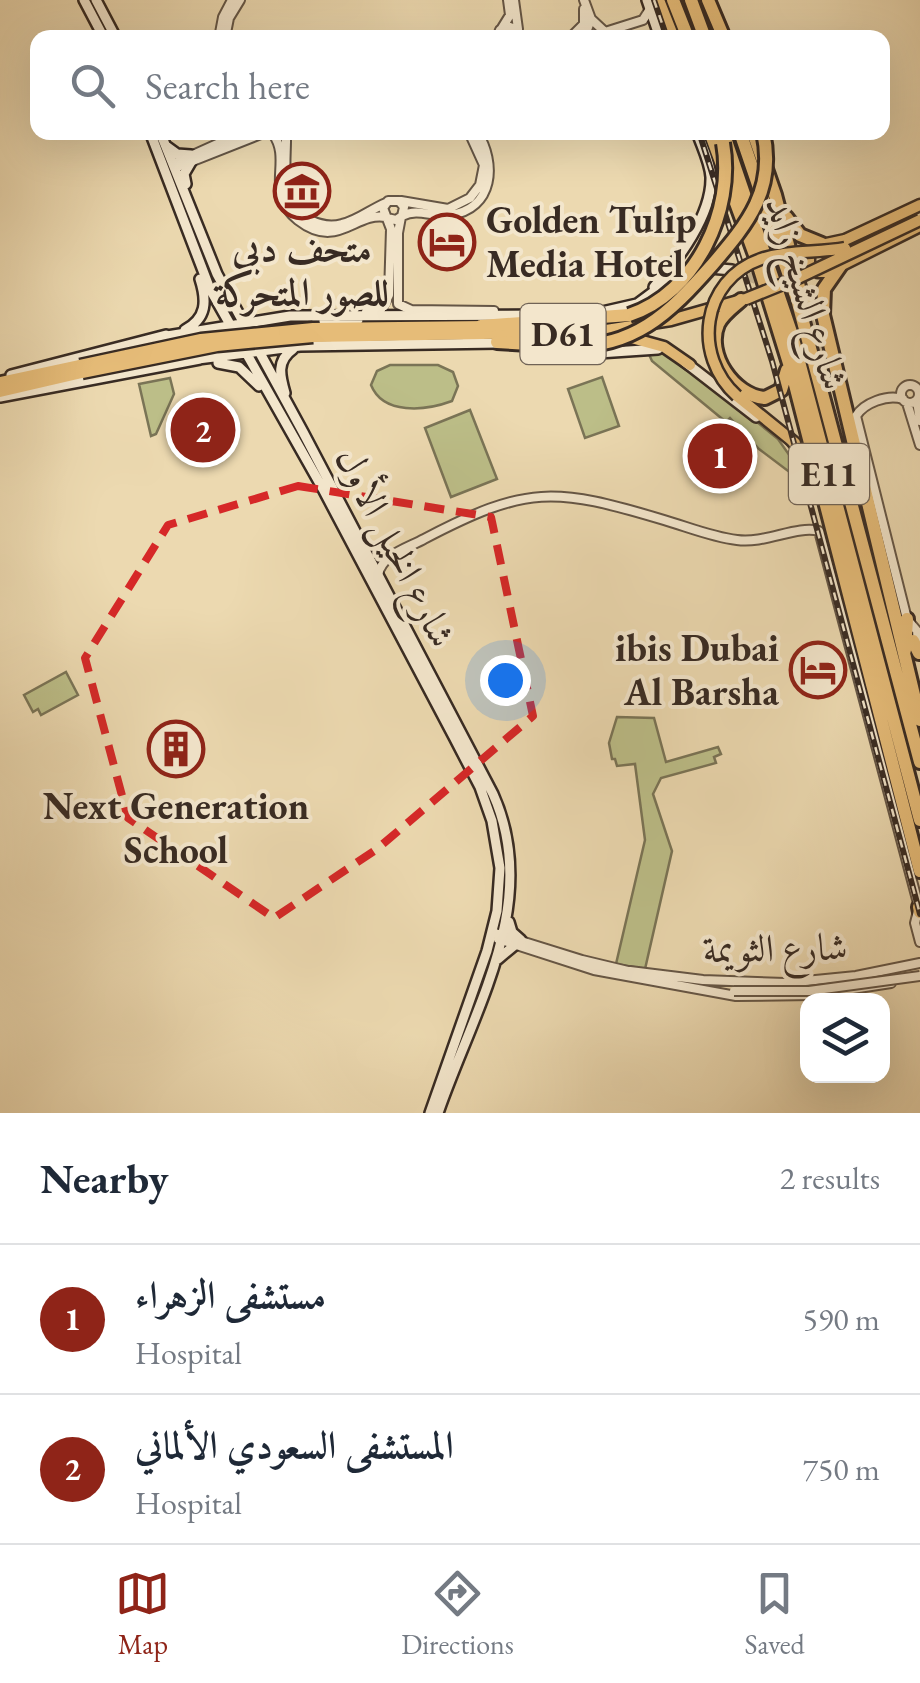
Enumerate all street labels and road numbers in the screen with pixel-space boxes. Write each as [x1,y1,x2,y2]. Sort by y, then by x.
street label: شارع الشيخ زايد [745,190,860,398]
road number: D61 [520,304,606,364]
street label: شارع الخيل الأول [319,439,468,658]
road number: E11 [789,444,869,504]
street label: شارع الثويمة [702,922,848,980]

